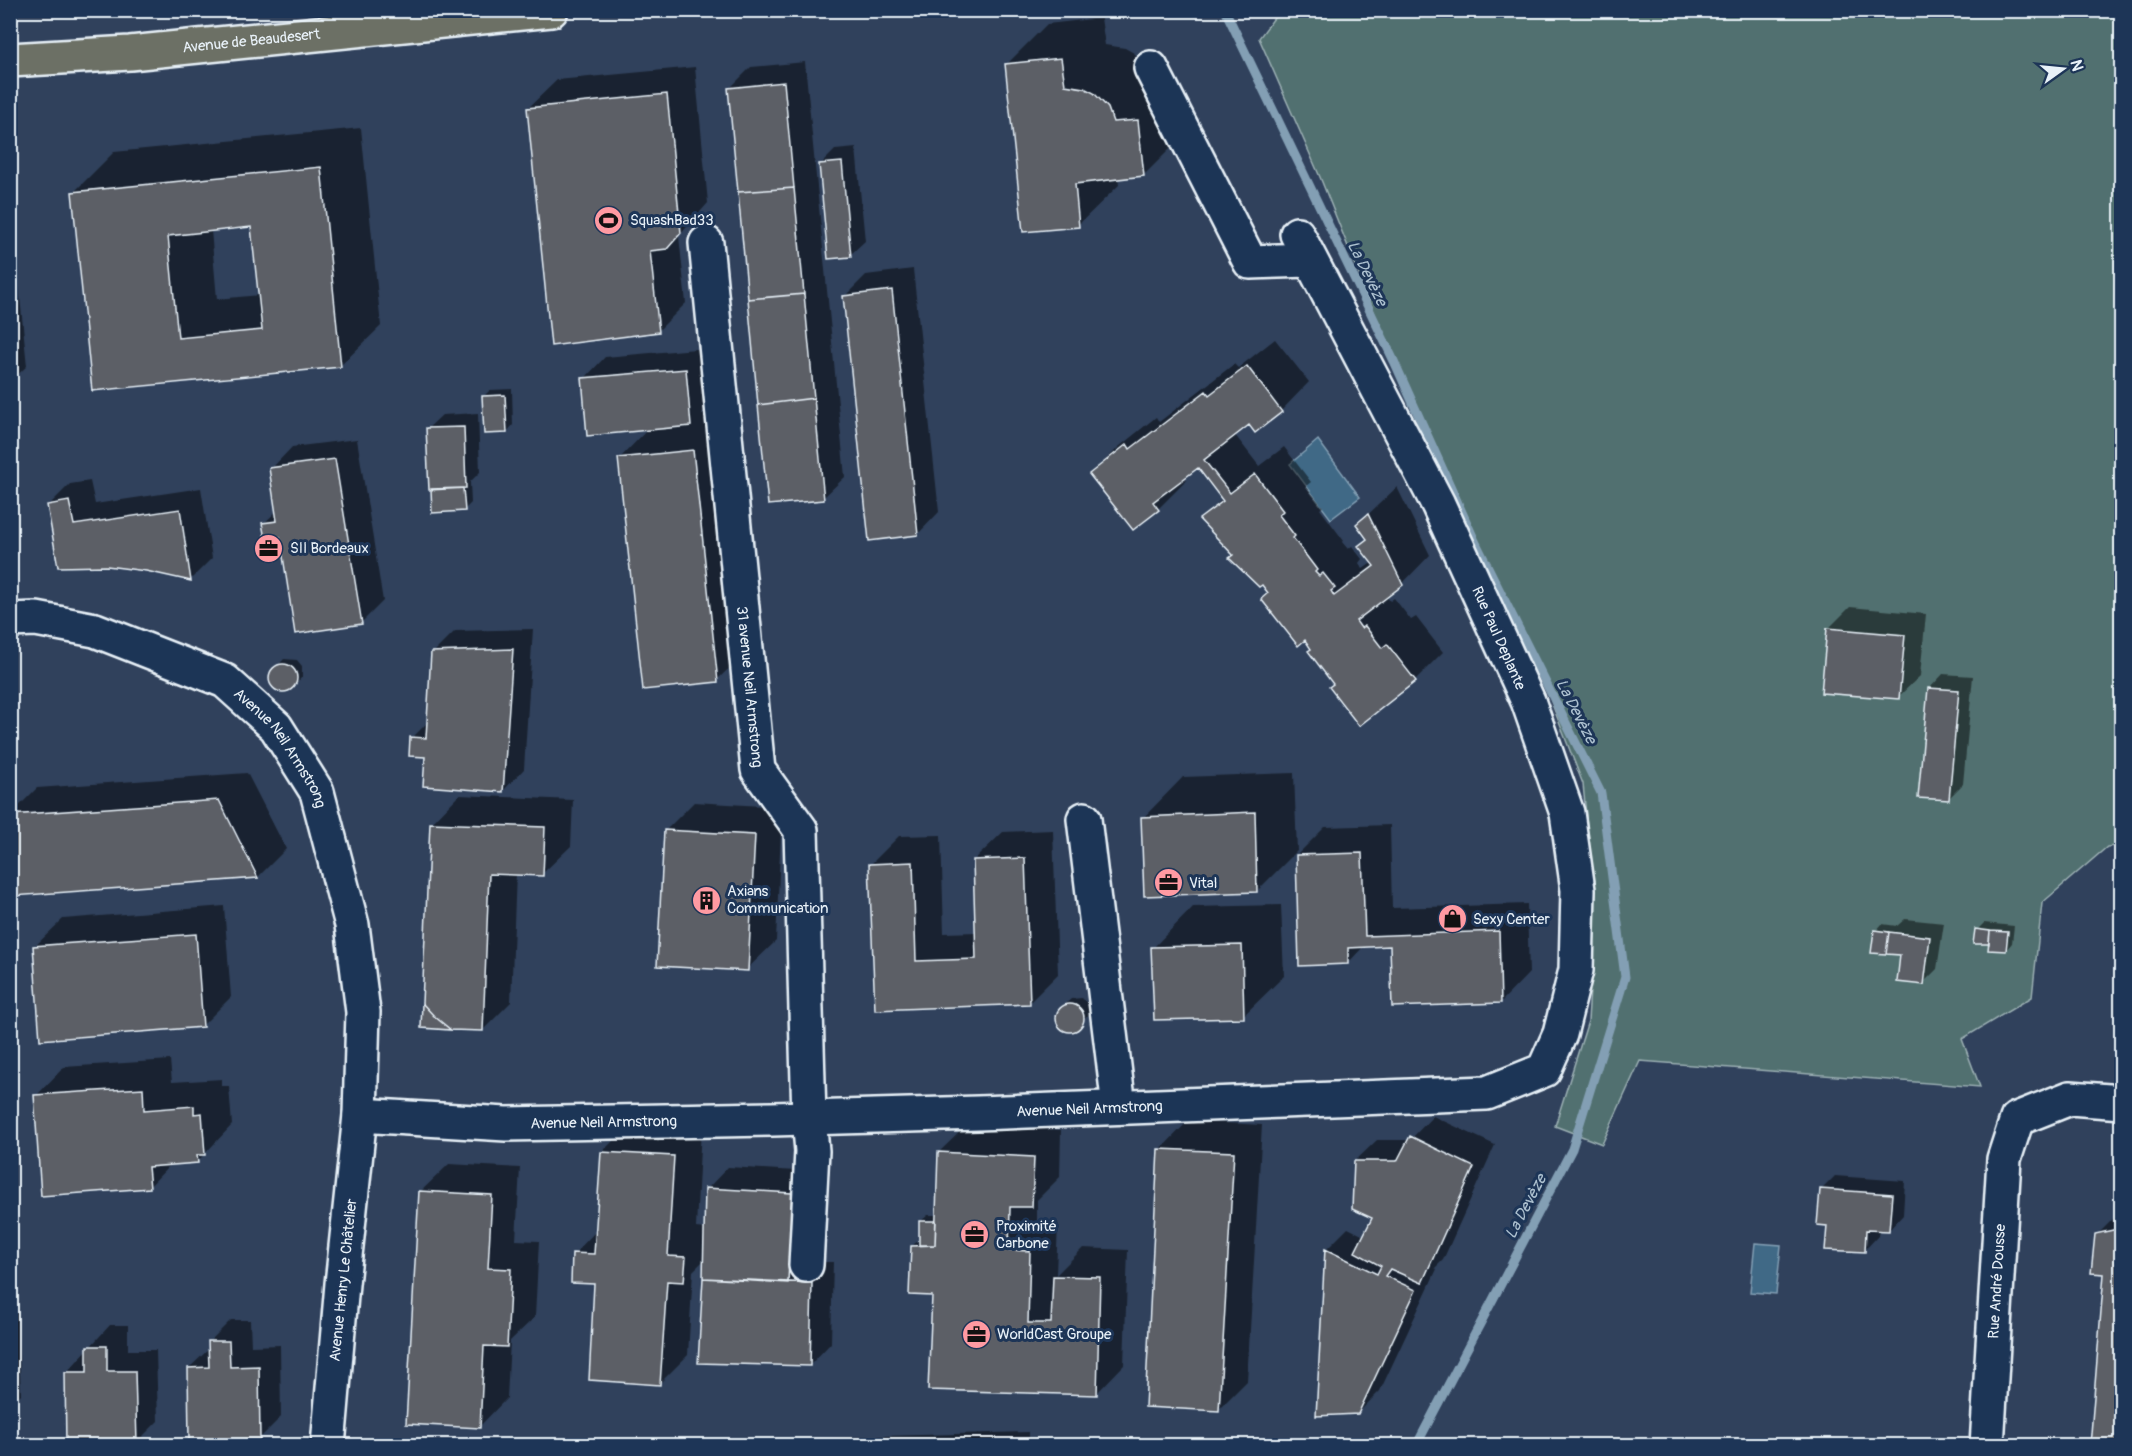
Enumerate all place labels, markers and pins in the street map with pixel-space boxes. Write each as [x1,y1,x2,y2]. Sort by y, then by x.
sports icon: SquashBad33 [593,204,625,236]
place label: SquashBad33 [630,211,714,230]
office icon: SII Bordeaux [253,532,285,564]
place label: SII Bordeaux [290,539,369,558]
office icon: Vital [1152,867,1184,899]
place label: Vital [1189,874,1217,893]
place label: Axians Communication [727,882,828,918]
building icon: Axians Communication [690,884,722,916]
shop icon: Sexy Center [1436,903,1468,935]
place label: Sexy Center [1473,910,1550,929]
place label: Proximité Carbone [996,1217,1057,1253]
office icon: Proximité Carbone [959,1219,991,1251]
office icon: WorldCast Groupe [960,1318,992,1350]
place label: WorldCast Groupe [997,1325,1112,1344]

